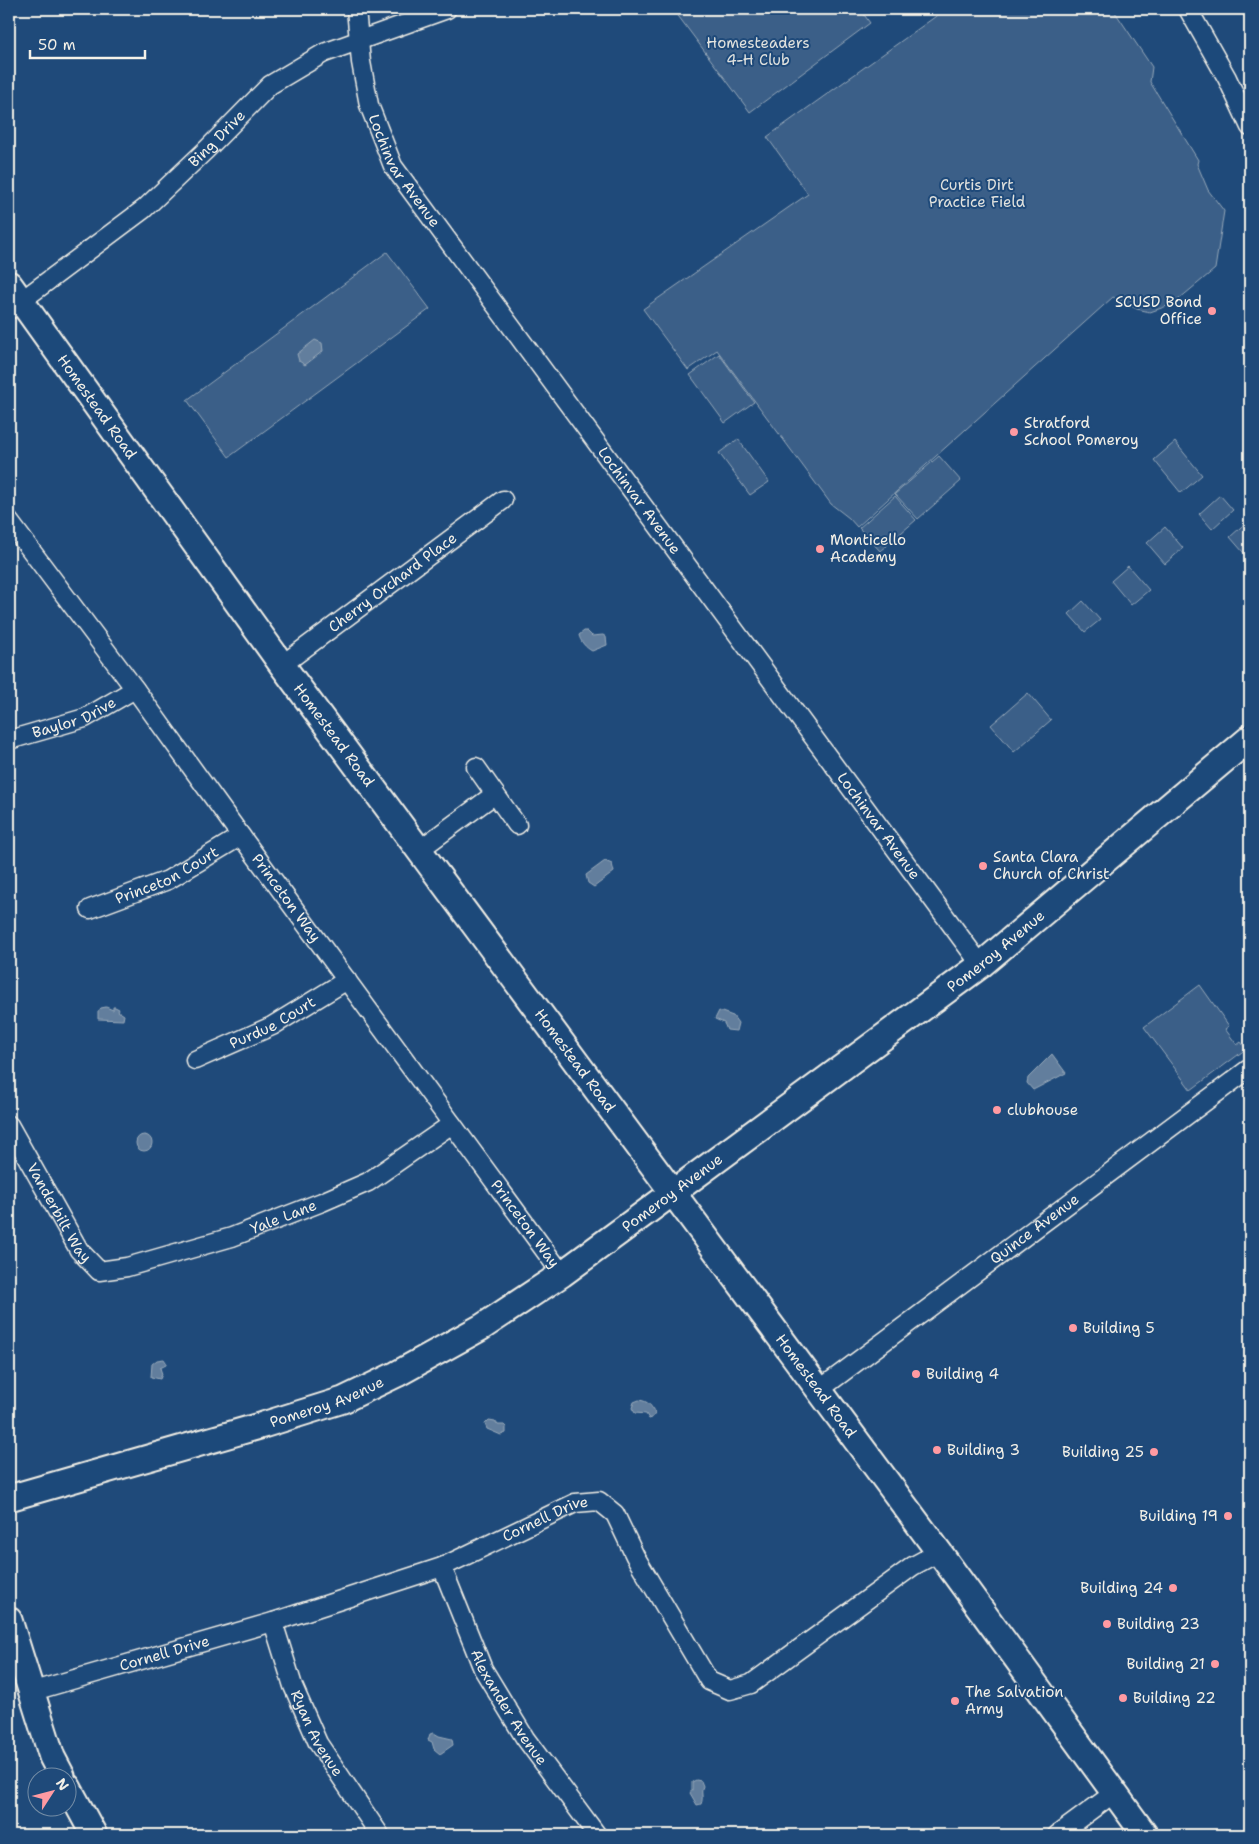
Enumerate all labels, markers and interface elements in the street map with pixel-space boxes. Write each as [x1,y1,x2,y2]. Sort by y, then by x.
scale bar [30,28,145,60]
park label: Homesteaders 4-H Club [706,33,810,70]
text: 50 m [38,35,76,55]
street label: Bing Drive [184,106,250,172]
street label: Lochinvar Avenue [364,111,445,231]
park label: Curtis Dirt Practice Field [929,175,1026,212]
place label: SCUSD Bond Office [1115,292,1202,329]
marker: SCUSD Bond Office [1206,305,1218,317]
street label: Homestead Road [53,350,142,463]
place label: Stratford School Pomeroy [1024,413,1139,450]
marker: Stratford School Pomeroy [1008,426,1020,438]
street label: Lochinvar Avenue [593,443,685,558]
street label: Cherry Orchard Place [324,528,461,637]
place label: Monticello Academy [830,530,906,567]
marker: Monticello Academy [814,543,826,555]
street label: Homestead Road [289,679,379,791]
street label: Baylor Drive [30,692,120,743]
street label: Lochinvar Avenue [833,768,925,884]
street label: Princeton Court [112,842,222,909]
place label: Santa Clara Church of Christ [993,847,1110,884]
street label: Princeton Way [247,850,325,946]
marker: Santa Clara Church of Christ [977,860,989,872]
street label: Pomeroy Avenue [943,905,1049,997]
street label: Purdue Court [226,992,319,1054]
street label: Homestead Road [530,1005,620,1117]
place label: clubhouse [1007,1100,1078,1120]
marker: clubhouse [991,1104,1003,1116]
street label: Pomeroy Avenue [618,1149,727,1237]
street label: Vanderbilt Way [22,1159,96,1267]
street label: Princeton Way [486,1176,564,1272]
street label: Quince Avenue [986,1189,1083,1269]
street label: Yale Lane [247,1195,320,1239]
place label: Building 5 [1083,1318,1155,1338]
marker: Building 5 [1067,1322,1079,1334]
street label: Homestead Road [771,1330,861,1442]
place label: Building 4 [926,1364,999,1384]
marker: Building 4 [910,1368,922,1380]
street label: Pomeroy Avenue [267,1372,387,1432]
place label: Building 3 [947,1440,1020,1460]
place label: Building 25 [1062,1442,1144,1462]
marker: Building 3 [931,1444,943,1456]
marker: Building 25 [1148,1446,1160,1458]
street label: Cornell Drive [499,1492,589,1547]
place label: Building 19 [1139,1506,1218,1526]
marker: Building 19 [1222,1510,1234,1522]
place label: Building 24 [1080,1578,1163,1598]
marker: Building 24 [1167,1582,1179,1594]
place label: Building 23 [1117,1614,1200,1634]
marker: Building 23 [1101,1618,1113,1630]
street label: Cornell Drive [117,1631,212,1676]
street label: Alexander Avenue [466,1646,552,1769]
place label: Building 21 [1126,1654,1205,1674]
marker: Building 21 [1209,1658,1221,1670]
place label: The Salvation Army [965,1682,1063,1719]
street label: Ryan Avenue [286,1687,348,1780]
place label: Building 22 [1133,1688,1216,1708]
marker: Building 22 [1117,1692,1129,1704]
marker: The Salvation Army [949,1695,961,1707]
north arrow [28,1766,78,1816]
text: N [52,1775,73,1794]

